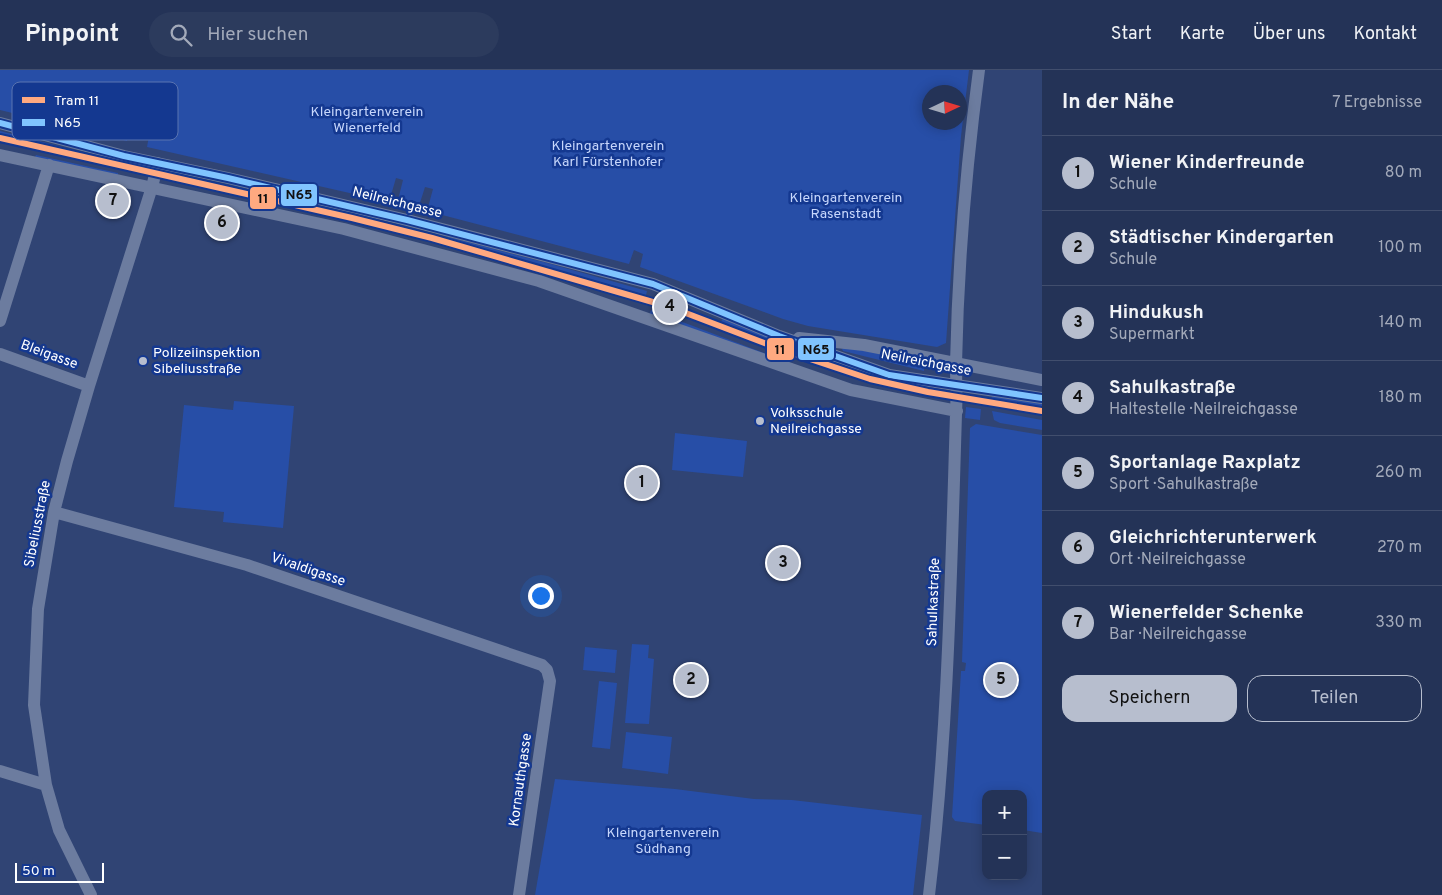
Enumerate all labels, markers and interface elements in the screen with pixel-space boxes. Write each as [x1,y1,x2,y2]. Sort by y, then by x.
search box [149,12,499,57]
text: Pinpoint [25,20,119,50]
icon: search [167,21,195,49]
text: Hier suchen [207,23,308,47]
text: Start [1111,23,1152,46]
text: Karte [1180,23,1225,46]
text: Über uns [1253,23,1325,46]
text: Kontakt [1353,23,1417,46]
legend [12,82,178,140]
north arrow [922,85,967,130]
text: In der Nähe [1062,89,1174,116]
text: Tram 11 [54,93,99,110]
text: 7 Ergebnisse [1332,93,1422,113]
park label: Kleingartenverein Wienerfeld [311,104,423,137]
text: N65 [54,115,81,132]
park label: Kleingartenverein Karl Fürstenhofer [552,138,664,171]
text: Wiener Kinderfreunde [1109,151,1305,175]
text: 1 [1075,163,1081,183]
text: 80 m [1385,163,1422,183]
text: Schule [1109,175,1157,195]
pin: 7 [97,182,129,220]
line badge: N65 [280,183,318,207]
street label: Neilreichgasse [350,184,444,222]
line badge: 11 [249,186,277,210]
text: N65 [285,187,313,204]
park label: Kleingartenverein Rasenstadt [790,190,902,223]
text: 11 [257,191,269,208]
pin: 6 [206,204,238,242]
text: Städtischer Kindergarten [1109,226,1334,250]
text: 2 [1073,238,1083,258]
text: 100 m [1378,238,1422,258]
text: Schule [1109,250,1157,270]
pin: 4 [654,288,686,326]
text: Hindukush [1109,301,1204,325]
text: 3 [1073,313,1083,333]
text: 140 m [1379,313,1422,333]
text: Supermarkt [1109,325,1195,345]
street label: Bleigasse [18,337,80,373]
line badge: 11 [766,337,795,361]
line badge: N65 [797,337,835,361]
text: 11 [774,342,786,359]
text: N65 [802,342,830,359]
place label: Polizeiinspektion Sibeliusstraße [153,345,260,378]
street label: Neilreichgasse [879,346,973,380]
marker: Polizeiinspektion Sibeliusstraße [137,355,149,367]
text: Sahulkastraße [1109,376,1236,400]
text: 4 [1073,388,1083,408]
text: 180 m [1379,388,1422,408]
text: Haltestelle · Neilreichgasse [1109,400,1298,420]
place label: Volksschule Neilreichgasse [770,405,862,438]
marker: Volksschule Neilreichgasse [754,415,766,427]
text: Sportanlage Raxplatz [1109,451,1301,475]
text: 5 [1073,463,1083,483]
text: 260 m [1375,463,1422,483]
pin: 1 [626,464,658,502]
text: Sport · Sahulkastraße [1109,475,1258,495]
street label: Sibeliusstraße [21,479,55,569]
text: Gleichrichterunterwerk [1109,526,1317,550]
text: 6 [1073,538,1083,558]
text: 270 m [1377,538,1422,558]
pin: 3 [767,544,799,582]
street label: Vivaldigasse [268,549,348,591]
text: Ort · Neilreichgasse [1109,550,1246,570]
street label: Sahulkastraße [924,557,944,647]
your location [528,583,554,609]
text: Wienerfelder Schenke [1109,601,1304,625]
text: 7 [1074,613,1082,633]
text: 330 m [1375,613,1422,633]
text: Bar · Neilreichgasse [1109,625,1247,645]
pin: 2 [675,661,707,699]
pin: 5 [985,661,1017,699]
button: Speichern [1062,675,1237,722]
button: Teilen [1247,675,1422,722]
street label: Kornauthgasse [506,732,536,828]
map controls [982,790,1027,880]
button: + [982,790,1027,835]
park label: Kleingartenverein Südhang [607,825,719,858]
button: − [982,835,1027,880]
scale bar [15,860,104,883]
text: 50 m [22,863,55,880]

